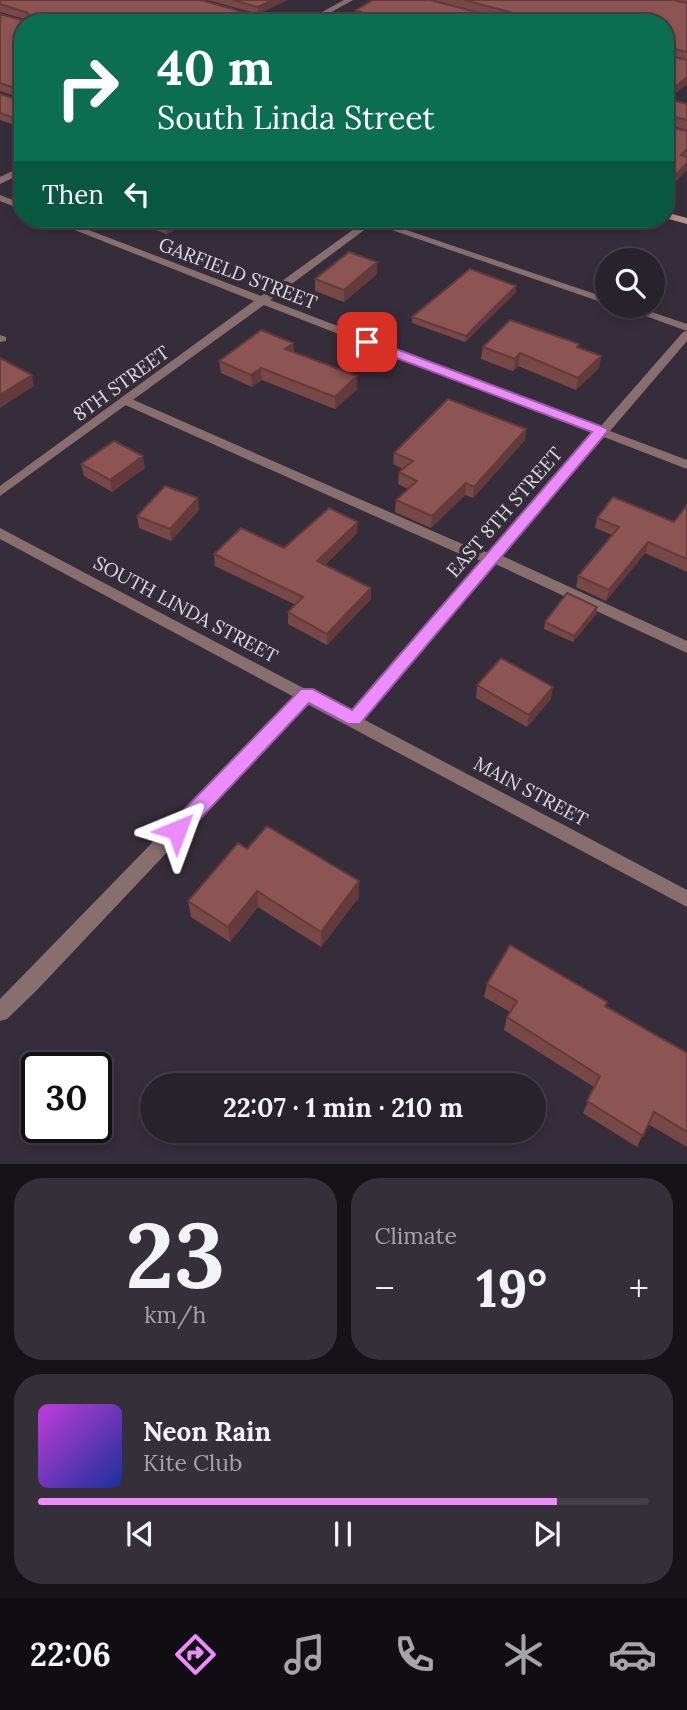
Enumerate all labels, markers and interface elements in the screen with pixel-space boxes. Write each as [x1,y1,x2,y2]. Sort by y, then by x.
text: 40 m [157,36,273,98]
icon: right [42,42,133,133]
text: South Linda Street [157,97,435,138]
icon: left [118,175,156,213]
text: Then [42,178,104,211]
street label: GARFIELD STREET [155,232,321,314]
map controls [595,248,665,318]
button: search [595,248,665,318]
pin [337,312,397,372]
icon: arrive [348,323,386,361]
street label: 8TH STREET [68,340,174,426]
street label: EAST 8TH STREET [441,442,567,582]
street label: SOUTH LINDA STREET [90,550,282,668]
street label: MAIN STREET [470,751,592,831]
position arrow [140,793,214,867]
speed limit sign: 30 [21,1052,112,1143]
text: 22:07 · 1 min · 210 m [223,1091,463,1124]
text: 23 [126,1196,225,1313]
text: Climate [375,1221,457,1250]
text: 19° [476,1255,547,1321]
text: − [375,1264,395,1312]
text: + [629,1264,649,1312]
text: km/h [144,1300,206,1329]
text: Neon Rain [143,1415,271,1448]
text: Kite Club [143,1448,242,1477]
icon: previous [121,1515,159,1553]
icon: pause [324,1515,362,1553]
icon: next [528,1515,566,1553]
icon: directions [171,1630,220,1679]
icon: music [280,1630,329,1679]
icon: phone [390,1630,439,1679]
icon: climate [499,1630,548,1679]
icon: car [608,1630,657,1679]
text: 22:06 [30,1634,111,1675]

